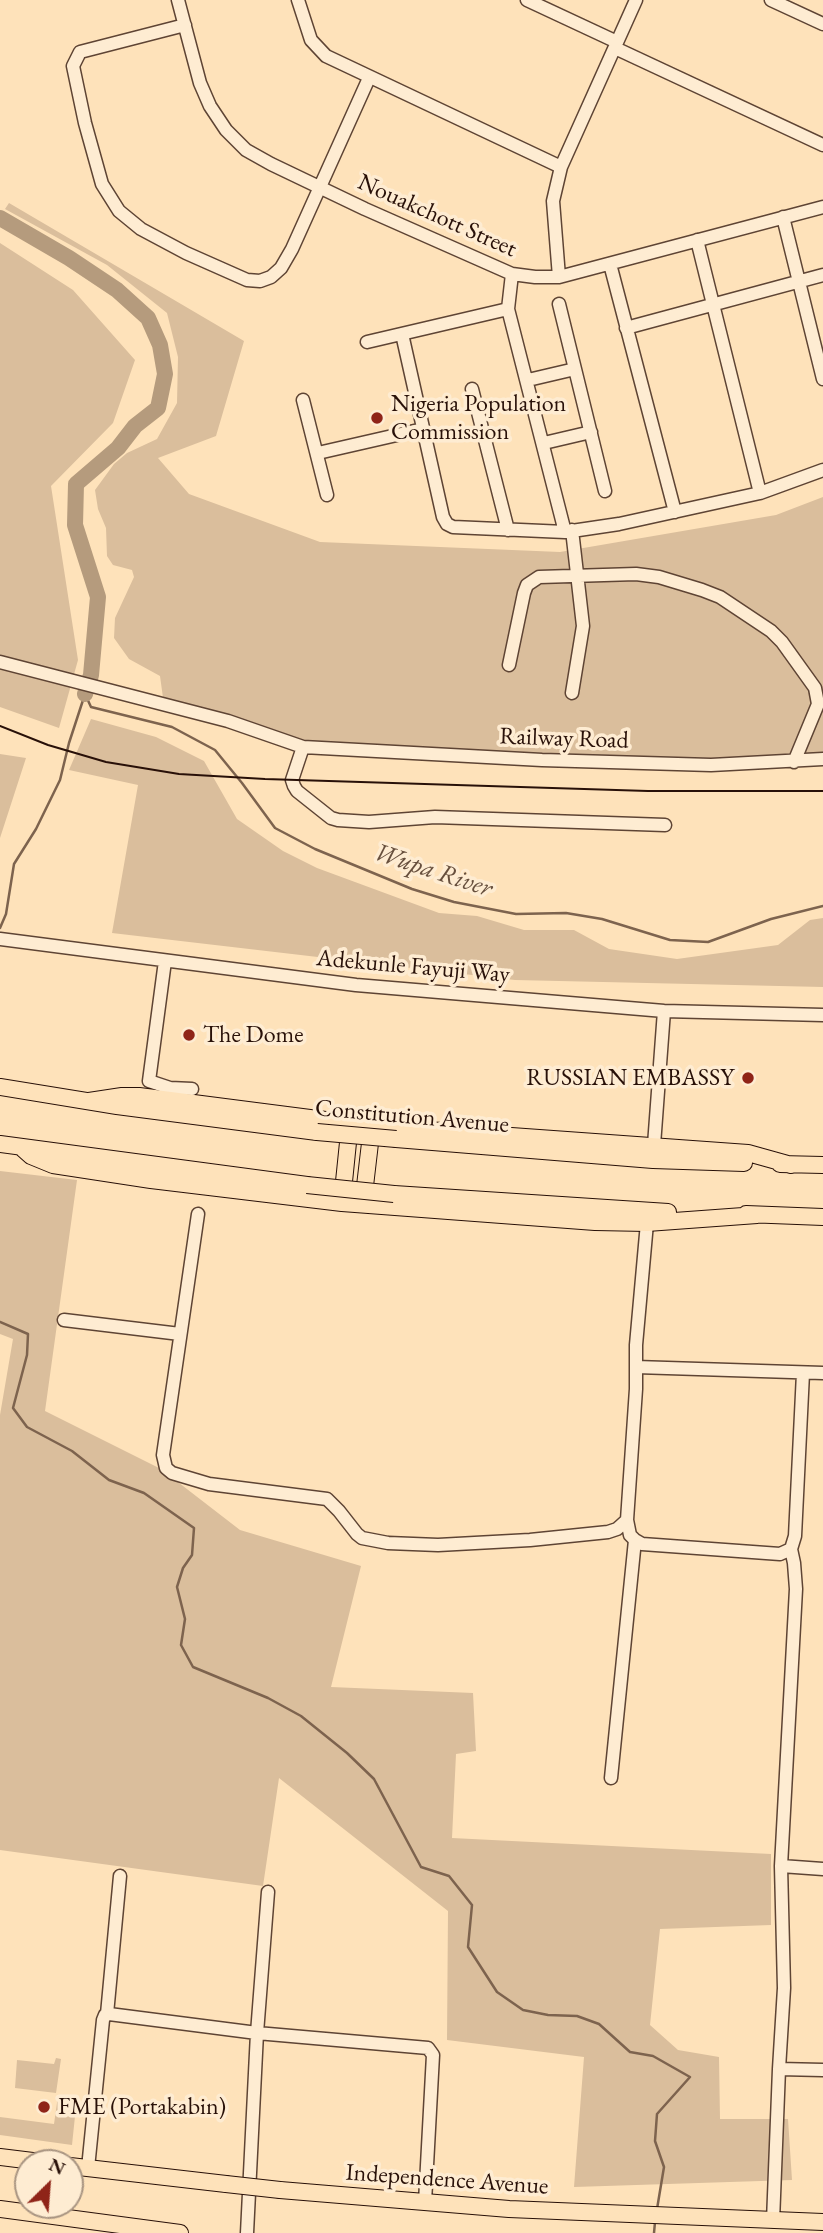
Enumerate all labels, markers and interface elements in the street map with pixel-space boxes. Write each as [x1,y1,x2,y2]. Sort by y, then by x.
street label: Nouakchott Street [353,168,521,264]
place label: Nigeria Population Commission [391,390,566,446]
marker: Nigeria Population Commission [369,410,385,426]
street label: Railway Road [499,722,629,756]
water label: Wupa River [370,837,496,905]
street label: Adekunle Fayuji Way [315,944,511,990]
place label: The Dome [203,1021,304,1049]
marker: The Dome [181,1027,197,1043]
place label: RUSSIAN EMBASSY [526,1064,734,1092]
marker: RUSSIAN EMBASSY [740,1070,756,1086]
street label: Constitution Avenue [314,1094,510,1140]
place label: FME (Portakabin) [58,2093,226,2121]
marker: FME (Portakabin) [36,2099,52,2115]
north arrow [14,2149,84,2219]
text: N [45,2152,69,2181]
street label: Independence Avenue [345,2159,549,2201]

